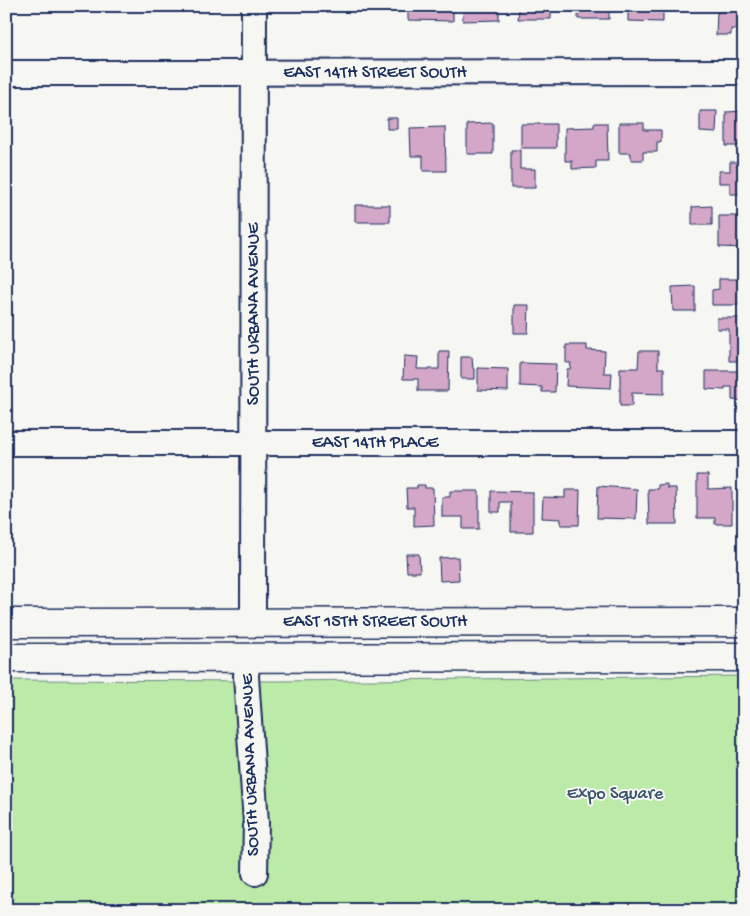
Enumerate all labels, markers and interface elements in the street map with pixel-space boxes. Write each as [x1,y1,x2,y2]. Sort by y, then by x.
street label: EAST 14TH STREET SOUTH [283,63,468,84]
street label: SOUTH URBANA AVENUE [244,222,265,405]
street label: EAST 14TH PLACE [312,433,439,454]
street label: EAST 15TH STREET SOUTH [283,612,468,633]
street label: SOUTH URBANA AVENUE [237,673,265,857]
park label: Expo Square [567,784,664,805]

